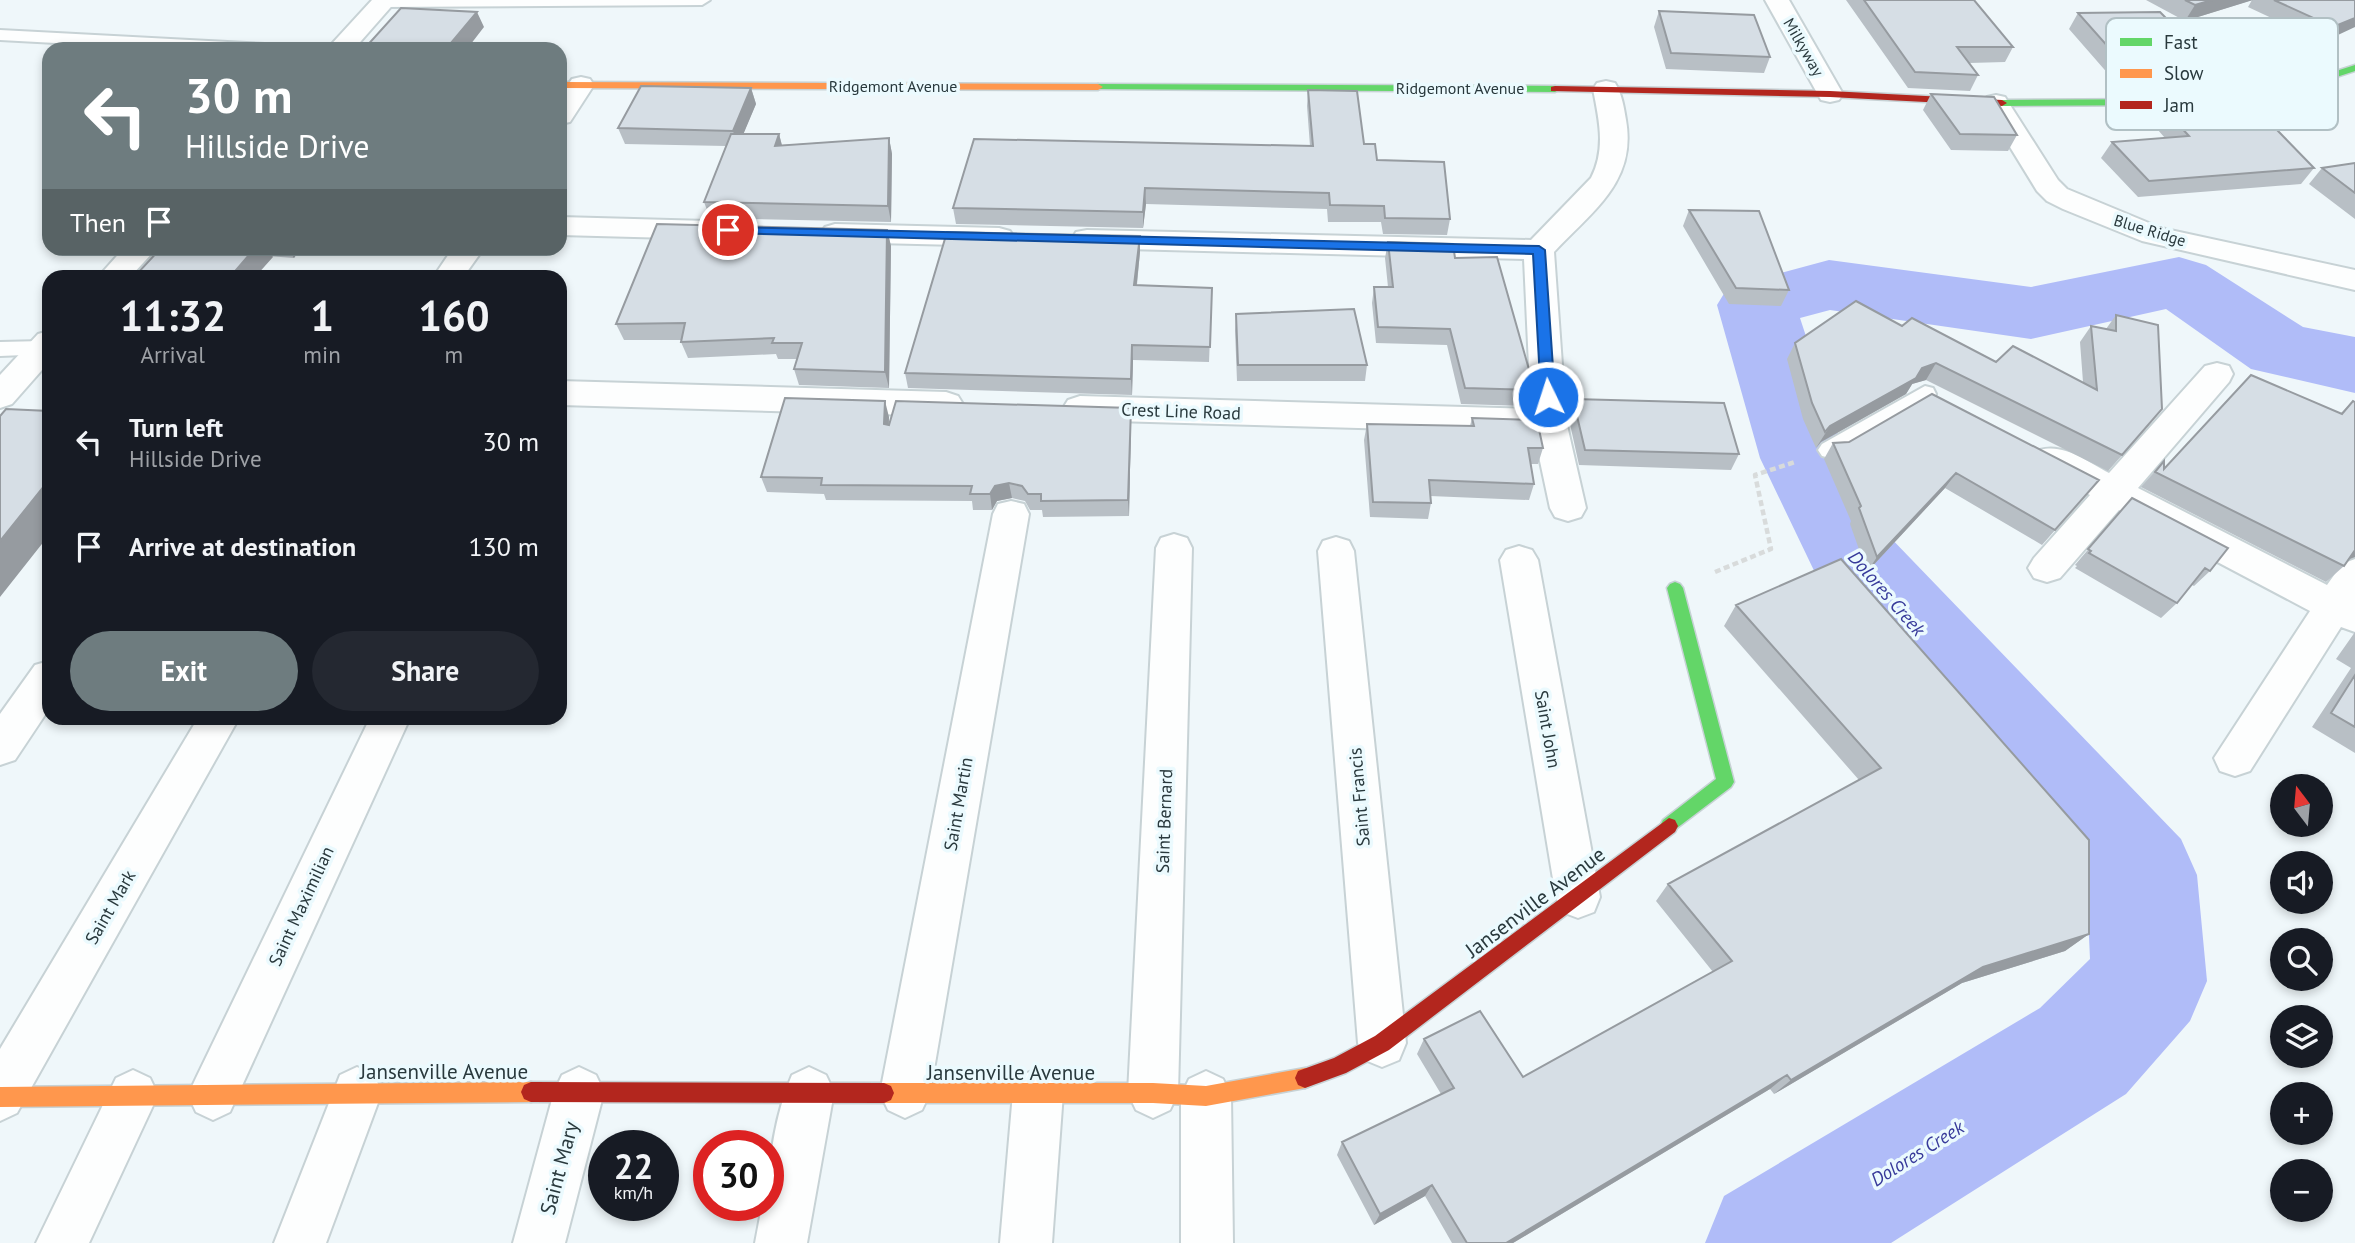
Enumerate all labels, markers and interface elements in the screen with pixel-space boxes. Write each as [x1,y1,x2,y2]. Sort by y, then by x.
street label: Milkyway [1779,14,1829,80]
legend [2106,18,2338,130]
text: Fast [2164,30,2198,54]
text: Slow [2164,61,2204,85]
text: 30 m [185,63,292,127]
icon: left [70,70,161,161]
street label: Ridgemont Avenue [829,76,957,96]
street label: Ridgemont Avenue [1396,78,1524,98]
text: Jam [2163,93,2194,117]
text: Hillside Drive [185,125,370,167]
pin [698,200,758,260]
icon: arrive [140,203,178,241]
text: Then [70,206,126,239]
street label: Blue Ridge [2112,210,2188,250]
icon: arrive [709,211,747,249]
text: 11:32 [119,288,226,343]
text: 1 [310,288,334,343]
text: 160 [418,288,490,343]
text: Arrival [140,340,205,369]
text: min [303,340,341,369]
text: m [445,340,463,369]
position arrow [1511,360,1585,434]
street label: Crest Line Road [1121,397,1241,425]
text: Turn left [129,411,223,444]
icon: left [70,423,108,461]
text: 30 m [483,425,539,458]
text: Hillside Drive [129,444,262,473]
icon: arrive [70,528,108,566]
text: Arrive at destination [129,530,356,563]
text: 130 m [468,530,539,563]
water label: Dolores Creek [1843,545,1932,642]
button: Exit [70,631,298,711]
button: Share [312,631,539,711]
street label: Saint John [1530,688,1566,770]
street label: Saint Francis [1343,747,1375,847]
street label: Saint Martin [938,755,978,853]
street label: Saint Bernard [1151,768,1177,874]
north arrow [2270,774,2333,836]
map controls [2270,774,2333,1222]
street label: Jansenville Avenue [1459,841,1610,964]
street label: Saint Maximilian [263,842,339,970]
button: sound [2270,851,2333,914]
street label: Saint Mark [80,865,141,948]
button: search [2270,928,2333,991]
button: layers [2270,1005,2333,1068]
street label: Jansenville Avenue [359,1058,528,1085]
street label: Jansenville Avenue [926,1059,1095,1086]
button: + [2270,1082,2333,1145]
water label: Dolores Creek [1866,1114,1969,1191]
street label: Saint Mary [534,1118,584,1218]
speed limit sign: 30 [693,1130,784,1221]
text: 22 [614,1143,653,1189]
button: − [2270,1159,2333,1222]
text: km/h [614,1181,653,1204]

